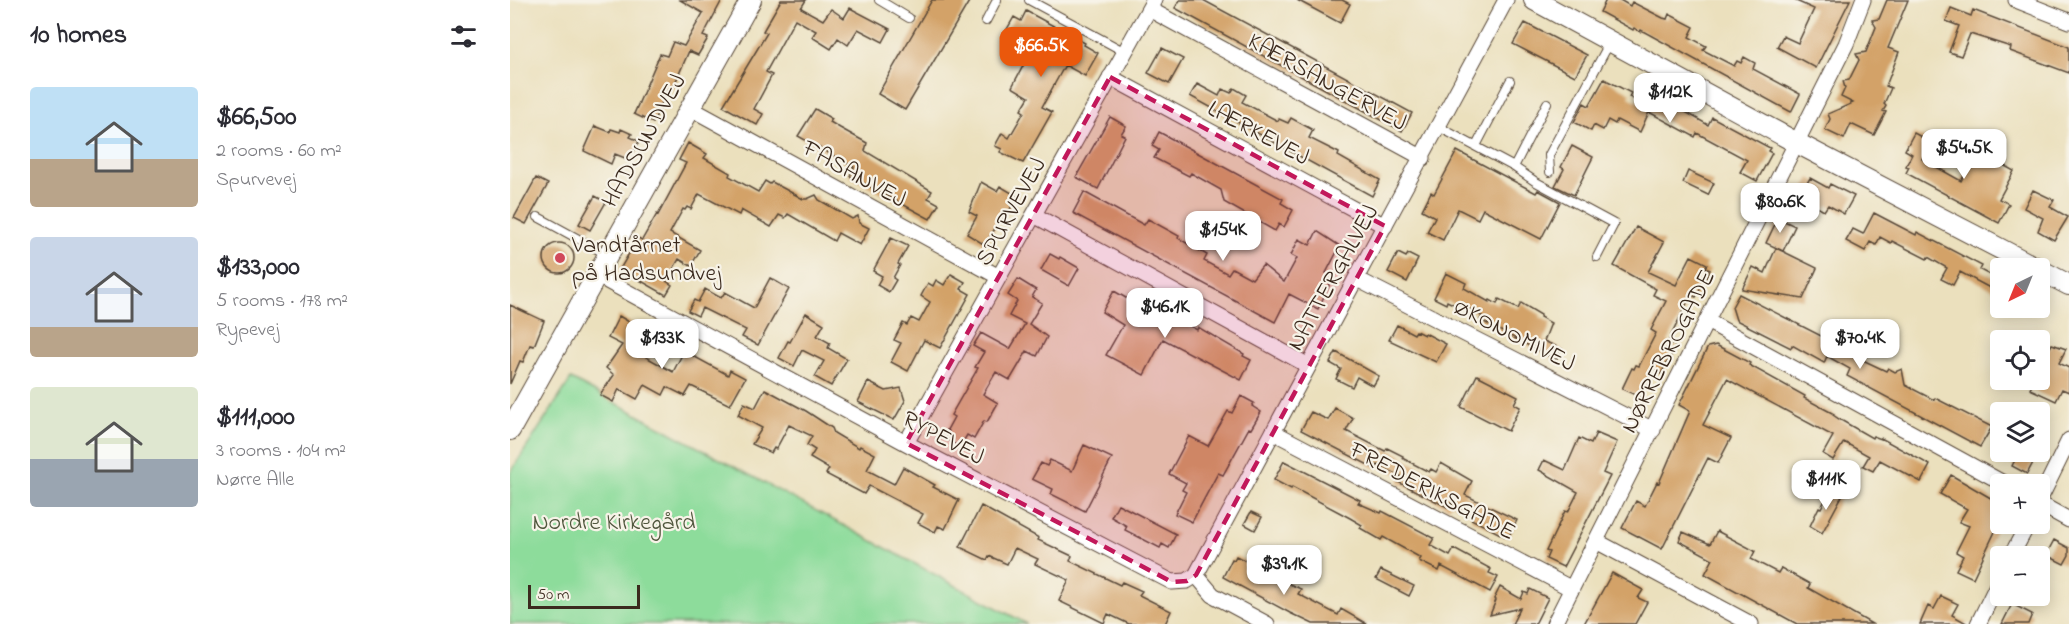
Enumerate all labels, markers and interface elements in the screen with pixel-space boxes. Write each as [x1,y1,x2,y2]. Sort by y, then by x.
text: 10 homes [30,17,127,55]
icon: filters [447,20,480,53]
street label: KÆRSANGERVEJ [1241,25,1413,141]
pin: $66.5K [992,27,1090,78]
text: $66.5K [1014,32,1068,61]
street label: HADSUNDVEJ [594,68,696,215]
pin: $112K [1628,73,1712,124]
text: $112K [1648,78,1692,107]
street label: LÆRKEVEJ [1200,93,1315,176]
text: $66,500 [216,99,296,137]
icon: home [78,111,150,183]
pin: $54.5K [1915,129,2013,180]
street label: FASANVEJ [794,132,912,218]
text: $54.5K [1936,134,1993,163]
text: 2 rooms · 60 m² [216,137,342,166]
street label: SPURVEVEJ [968,151,1057,273]
text: Spurvevej [216,166,296,195]
pin: $80.6K [1731,183,1829,234]
text: $80.6K [1755,188,1805,217]
street label: NATTERGALVEJ [1279,199,1389,358]
pin: $154K [1181,211,1265,262]
text: $154K [1199,216,1247,245]
place label: Vandtårnet på Hadsundvej [571,229,722,292]
text: $133,000 [216,249,300,287]
marker: Vandtårnet på Hadsundvej [553,251,567,265]
north arrow [1990,258,2050,318]
map controls [1990,258,2050,606]
icon: home [78,261,150,333]
street label: NØRREBROGADE [1613,264,1725,440]
text: 5 rooms · 178 m² [216,287,348,316]
pin: $46.1K [1116,288,1214,339]
street label: ØKONOMIVEJ [1447,290,1581,382]
text: $46.1K [1140,293,1190,322]
text: Rypevej [216,316,279,345]
pin: $133K [620,319,704,370]
pin: $70.4K [1811,319,1909,370]
text: $133K [640,324,684,353]
text: $70.4K [1835,324,1886,353]
button: locate [1990,330,2050,390]
text: $111,000 [216,399,295,437]
button: layers [1990,402,2050,462]
street label: RYPEVEJ [895,403,990,476]
icon: home [78,411,150,483]
street label: FREDERIKSGADE [1342,433,1521,551]
text: 3 rooms · 104 m² [216,437,346,466]
pin: $111K [1784,460,1868,511]
text: $111K [1806,465,1846,494]
text: Nørre Alle [216,466,294,495]
button: + [1990,474,2050,534]
park label: Nordre Kirkegård [532,506,696,541]
pin: $39.1K [1235,545,1333,596]
button: − [1990,546,2050,606]
text: $39.1K [1261,550,1307,579]
scale bar [528,582,640,610]
text: 50 m [537,583,569,607]

